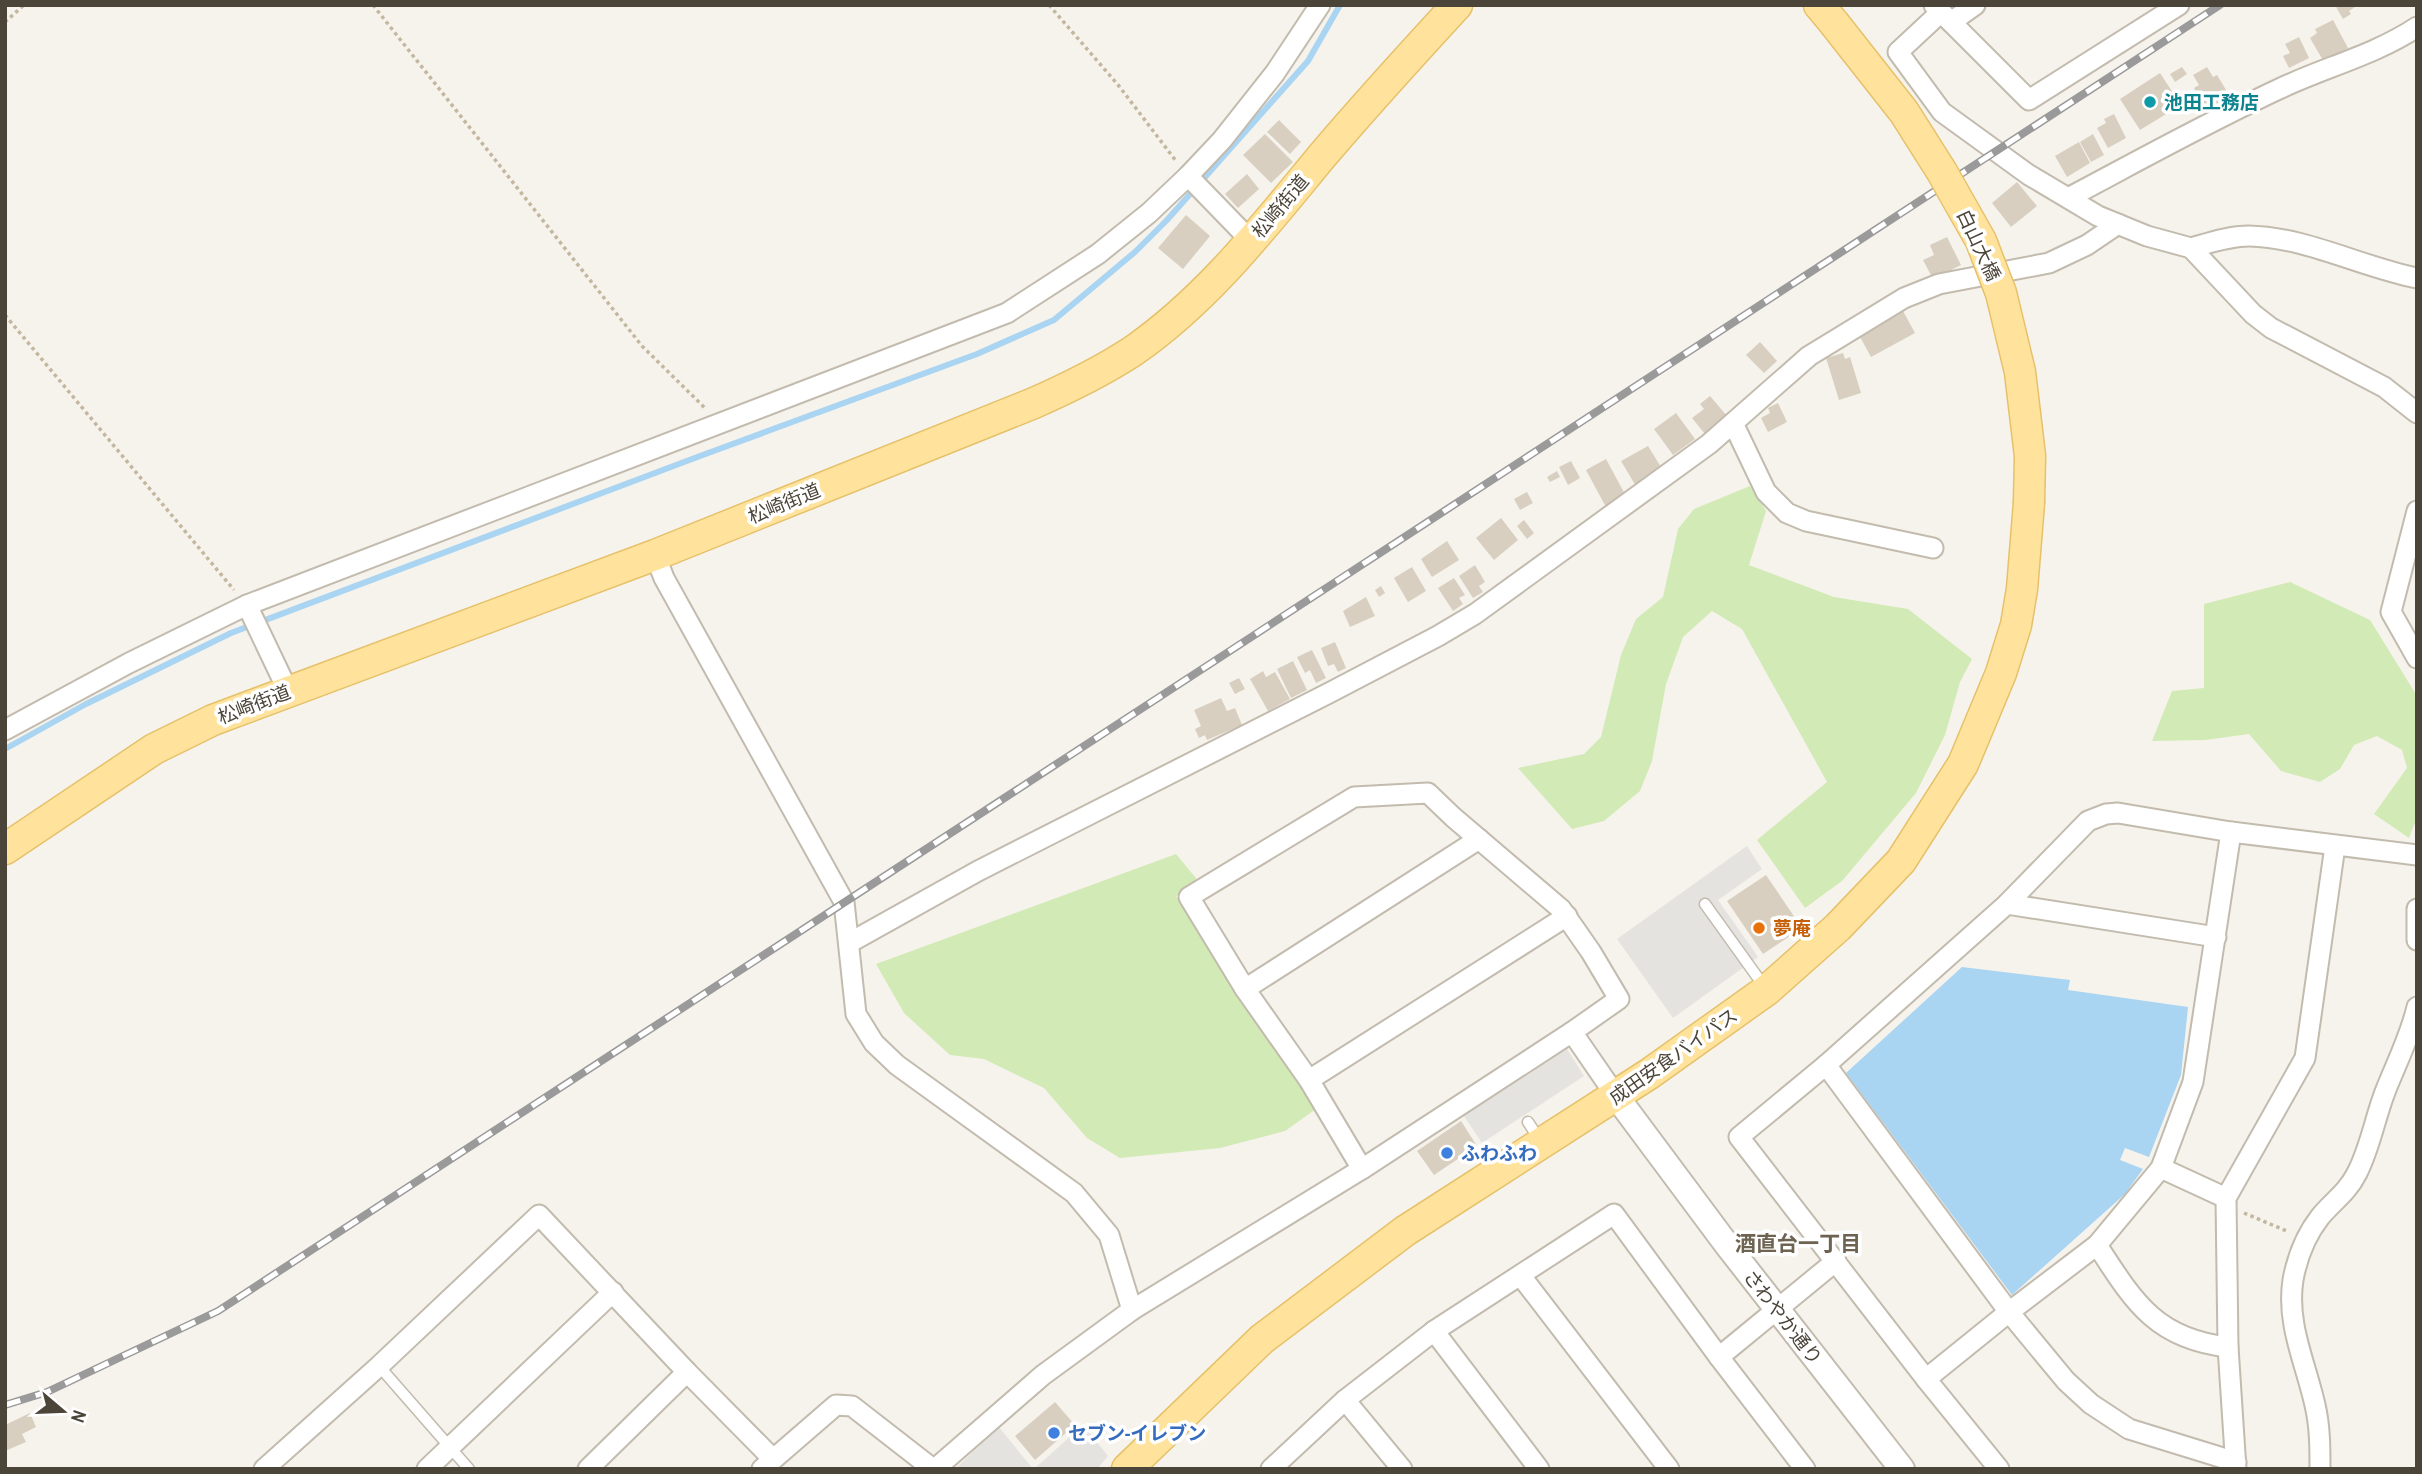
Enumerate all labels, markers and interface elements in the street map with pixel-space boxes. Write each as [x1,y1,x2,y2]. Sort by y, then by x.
place label: 池田工務店 [2164,89,2259,115]
marker: 池田工務店 [2142,94,2158,110]
street label: 松崎街道 [1246,169,1314,243]
street label: 白山大橋 [1951,205,2007,285]
street label: 松崎街道 [744,477,824,529]
street label: 松崎街道 [214,678,294,730]
place label: 夢庵 [1773,915,1811,941]
marker: 夢庵 [1751,920,1767,936]
street label: 成田安食バイパス [1603,1002,1743,1110]
place label: ふわふわ [1461,1140,1537,1166]
marker: ふわふわ [1439,1145,1455,1161]
district label: 酒直台一丁目 [1735,1229,1861,1258]
street label: さわやか通り [1738,1264,1828,1370]
north arrow [28,1376,98,1446]
text: N [65,1407,93,1426]
place label: セブン-イレブン [1068,1420,1206,1446]
marker: セブン-イレブン [1046,1425,1062,1441]

